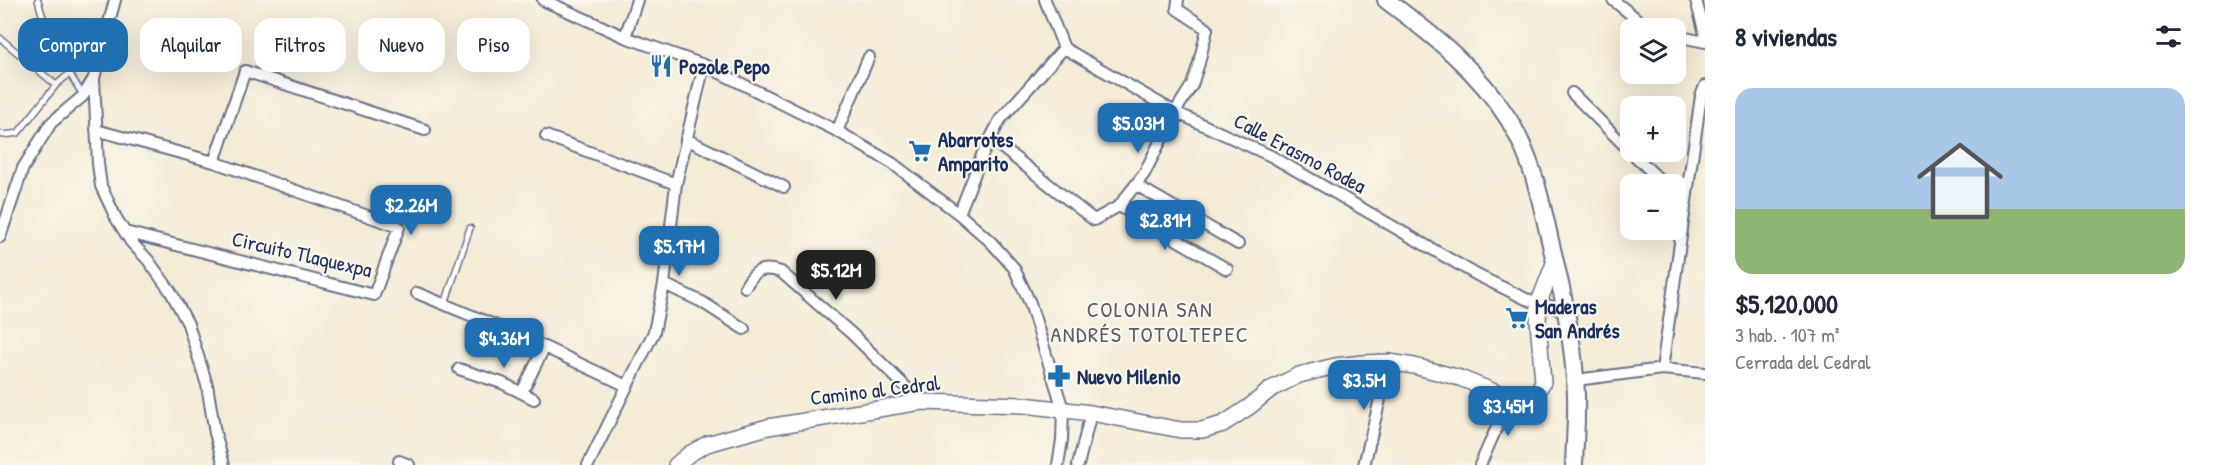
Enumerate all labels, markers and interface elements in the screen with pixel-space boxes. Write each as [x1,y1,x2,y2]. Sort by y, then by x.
chip: Comprar [18,18,128,72]
chip: Alquilar [140,18,242,72]
chip: Filtros [254,18,346,72]
chip: Nuevo [358,18,445,72]
chip: Piso [457,18,530,72]
map controls [1620,18,1686,240]
button: layers [1620,18,1686,84]
text: 8 viviendas [1735,19,1837,54]
icon: filters [2152,20,2185,53]
place label: Pozole Pepo [679,52,770,82]
restaurant icon: Pozole Pepo [648,53,674,79]
button: + [1620,96,1686,162]
pin: $5.03M [1089,103,1187,154]
street label: Calle Erasmo Rodea [1229,106,1371,200]
text: $5.03M [1112,109,1164,136]
place label: Abarrotes Amparito [938,125,1013,179]
icon: home [1906,127,2014,235]
supermarket icon: Abarrotes Amparito [907,138,933,164]
button: − [1620,174,1686,240]
pin: $2.26M [362,185,460,236]
text: $2.26M [384,191,438,218]
pin: $2.81M [1116,200,1214,251]
text: $2.81M [1139,206,1191,233]
street label: Circuito Tlaquexpa [229,224,375,284]
pin: $5.17M [630,226,728,277]
text: $5.17M [653,232,705,259]
pin: $5.12M [787,250,885,301]
text: $5.12M [810,256,862,283]
text: $5,120,000 [1735,286,1838,321]
place label: Maderas San Andrés [1535,292,1620,345]
district label: COLONIA SAN ANDRÉS TOTOLTEPEC [1051,294,1249,349]
supermarket icon: Maderas San Andrés [1504,305,1530,331]
pin: $4.36M [455,318,553,369]
text: 3 hab. · 107 m² [1735,321,1839,348]
text: $4.36M [479,324,529,351]
text: Cerrada del Cedral [1735,348,1871,375]
pin: $3.5M [1322,360,1406,411]
place label: Nuevo Milenio [1077,362,1181,391]
pharmacy icon: Nuevo Milenio [1046,363,1072,389]
text: $3.5M [1342,366,1386,393]
street label: Camino al Cedral [809,368,942,412]
pin: $3.45M [1459,386,1557,437]
text: $3.45M [1482,392,1534,419]

